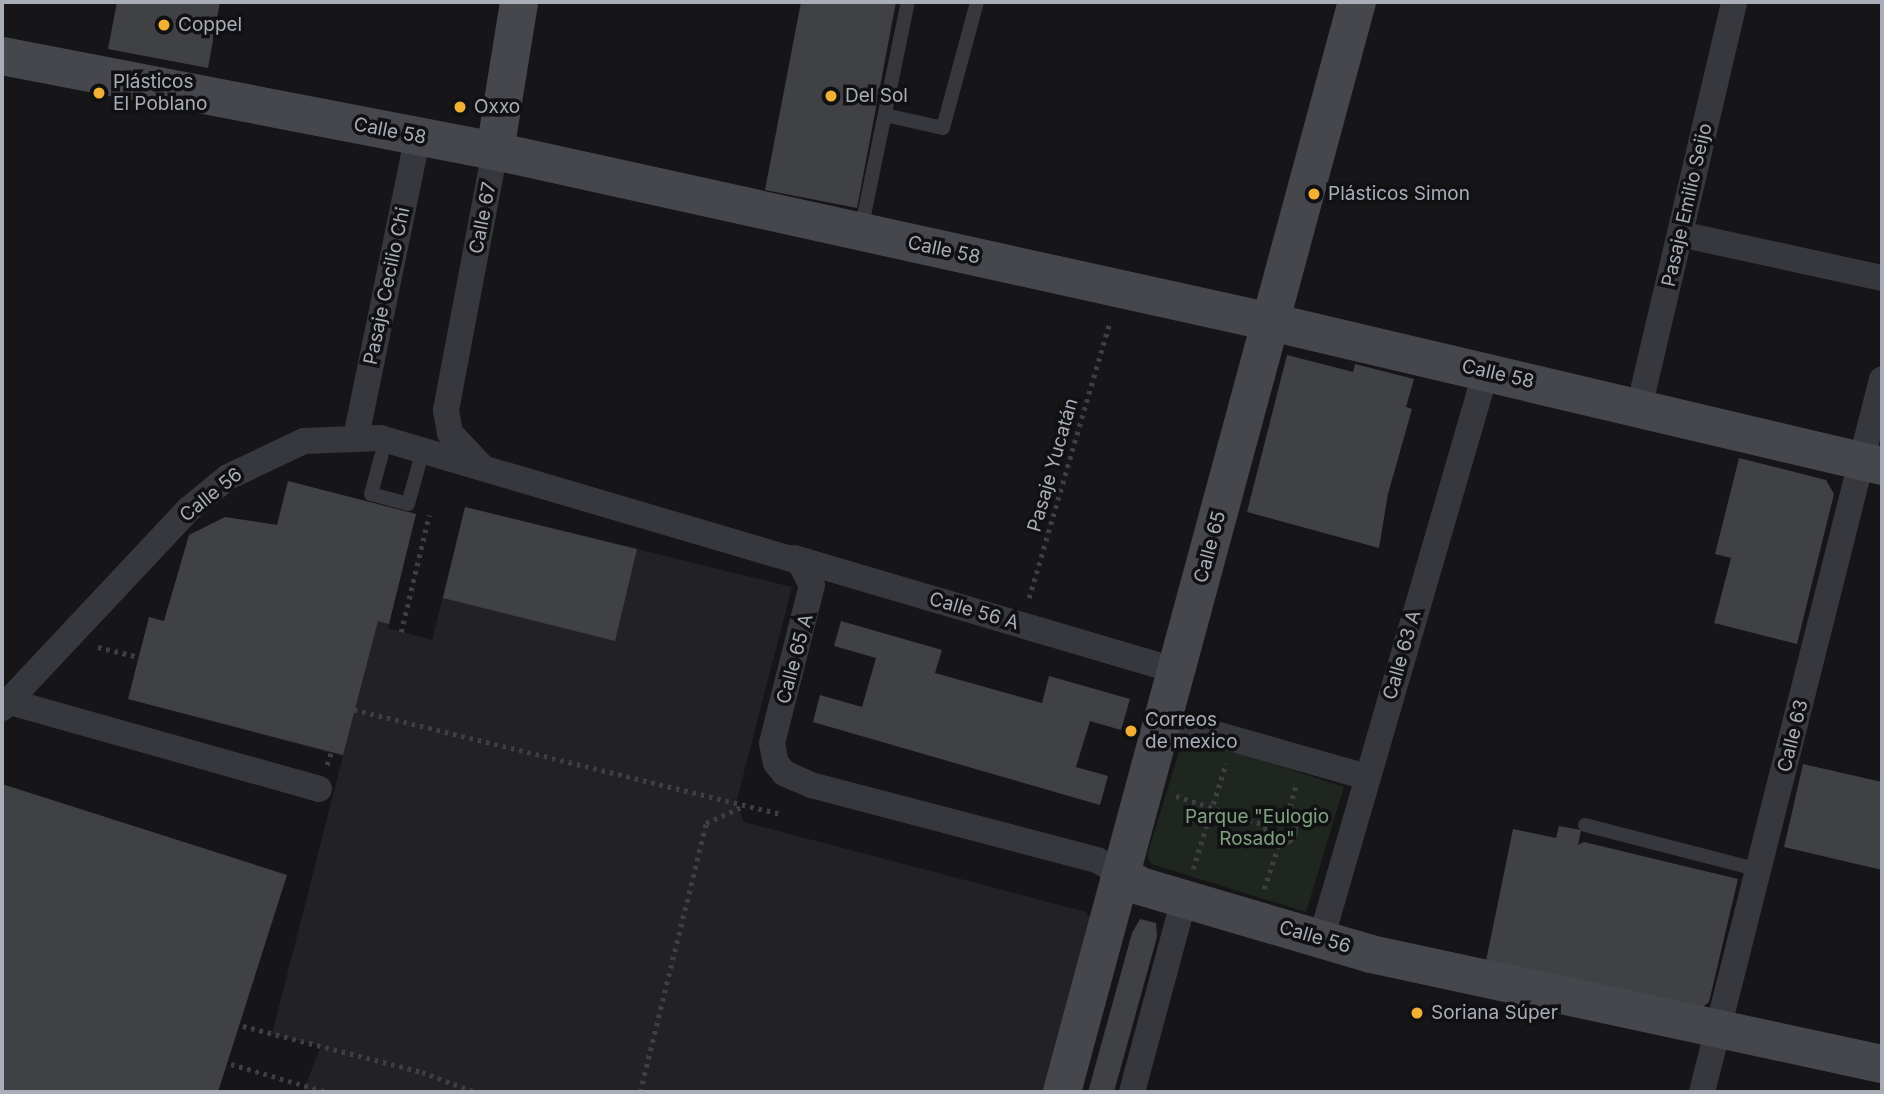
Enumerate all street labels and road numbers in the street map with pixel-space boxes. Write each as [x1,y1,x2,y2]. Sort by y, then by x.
street label: Calle 58 [352,113,428,149]
street label: Pasaje Emilio Seijo [1657,121,1717,289]
street label: Calle 67 [465,180,501,256]
street label: Pasaje Cecilio Chi [359,205,415,367]
street label: Calle 58 [906,231,982,269]
street label: Calle 58 [1460,355,1536,393]
street label: Pasaje Yucatán [1023,396,1083,534]
street label: Calle 56 [175,463,247,527]
street label: Calle 65 [1189,509,1231,585]
street label: Calle 56 A [927,587,1021,635]
street label: Calle 63 A [1378,608,1426,702]
street label: Calle 65 A [772,612,818,706]
street label: Calle 63 [1773,697,1813,775]
street label: Calle 56 [1277,916,1353,958]

